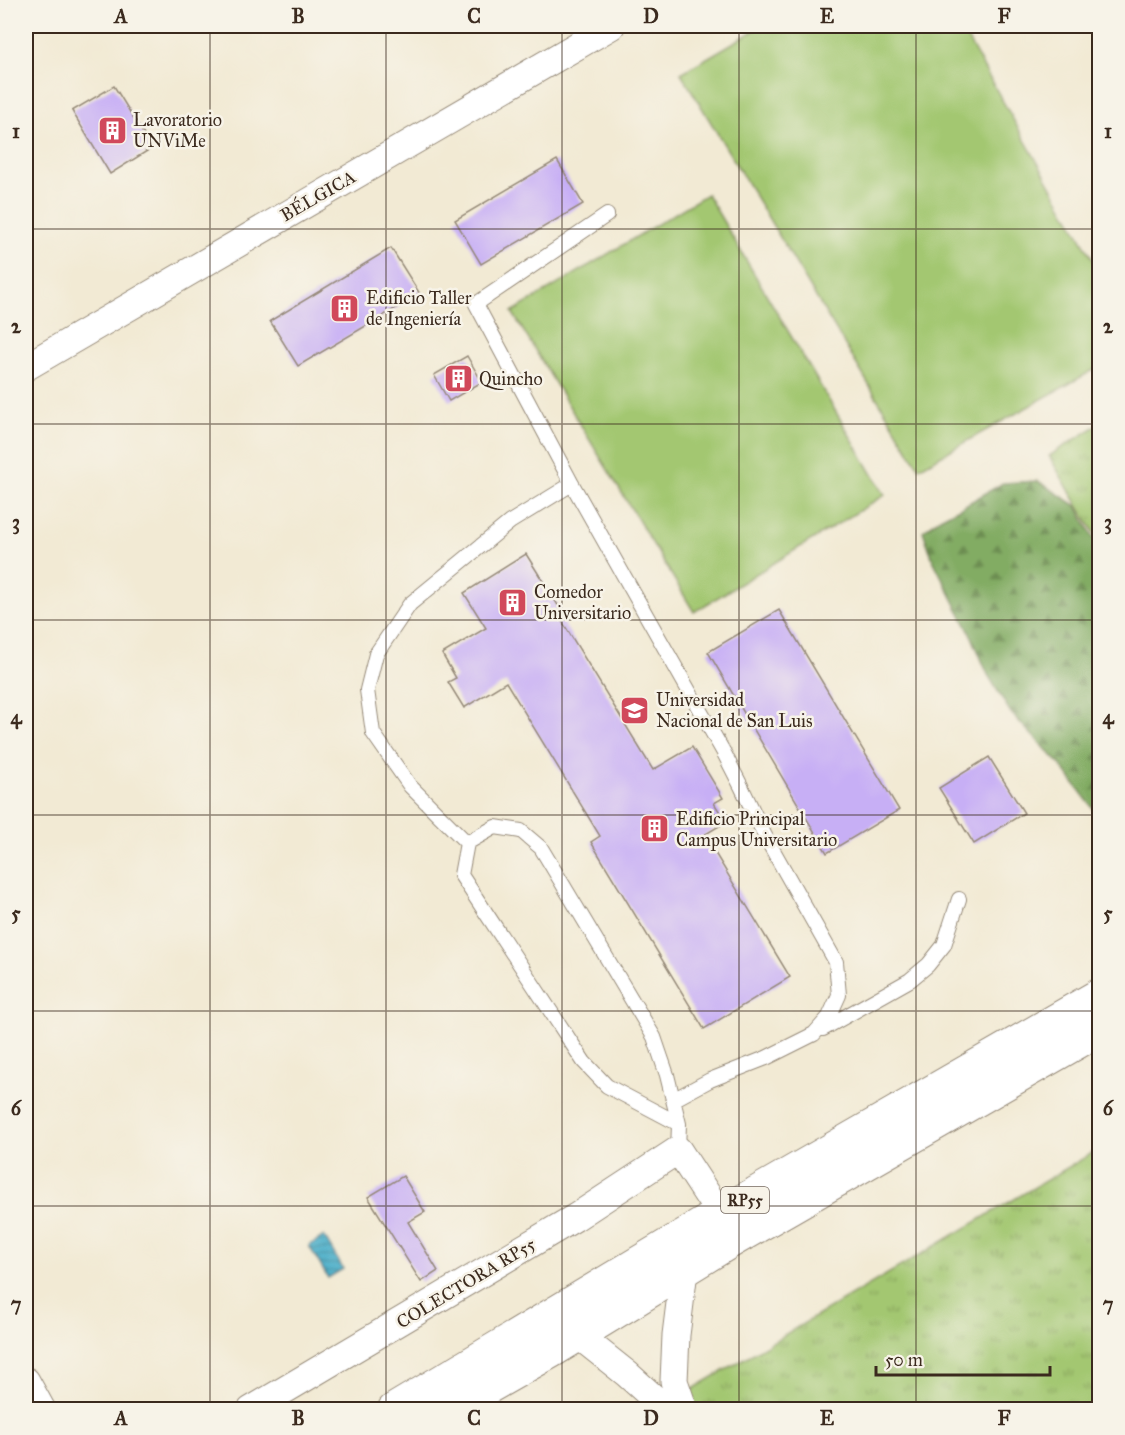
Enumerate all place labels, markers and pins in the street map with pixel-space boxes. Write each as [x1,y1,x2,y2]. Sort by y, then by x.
place label: Lavoratorio UNViMe [133,109,222,152]
building icon: Lavoratorio UNViMe [96,114,128,146]
place label: Edificio Taller de Ingeniería [366,287,472,331]
building icon: Edificio Taller de Ingeniería [329,292,361,324]
building icon: Quincho [442,363,474,395]
place label: Quincho [479,368,543,390]
place label: Comedor Universitario [534,581,631,624]
building icon: Comedor Universitario [497,586,529,618]
place label: Universidad Nacional de San Luis [656,689,813,732]
school or university icon: Universidad Nacional de San Luis [619,694,651,726]
place label: Edificio Principal Campus Universitario [676,808,837,851]
building icon: Edificio Principal Campus Universitario [639,813,671,845]

